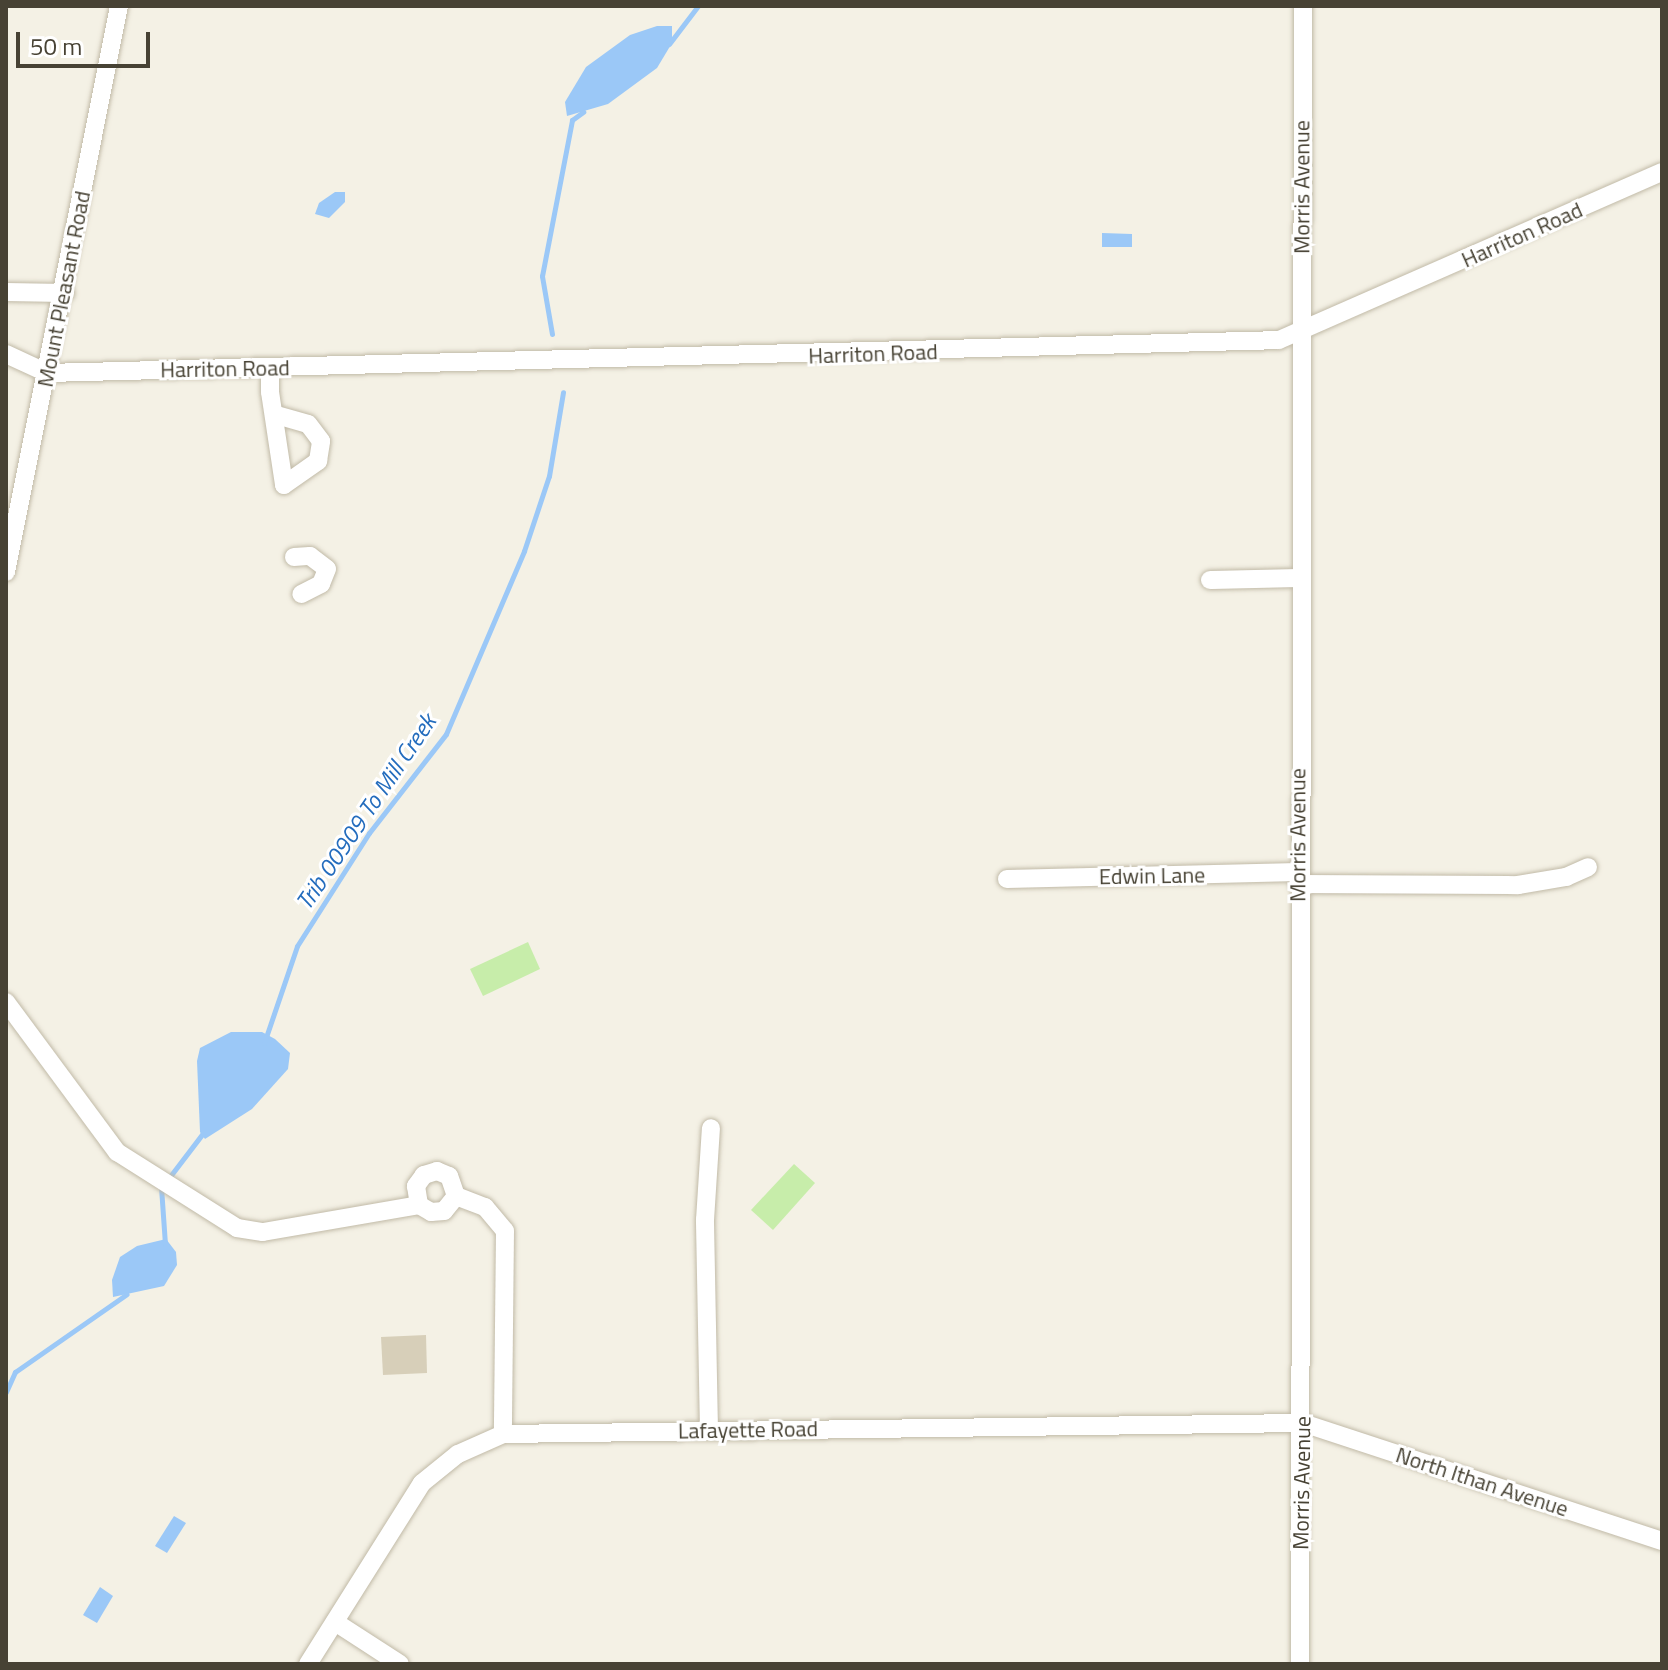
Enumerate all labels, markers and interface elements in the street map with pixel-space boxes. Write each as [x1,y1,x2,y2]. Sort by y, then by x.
scale bar [20,16,154,66]
text: 50 m [30,28,82,64]
street label: Morris Avenue [1289,120,1315,254]
street label: Mount Pleasant Road [32,189,96,389]
street label: Harriton Road [1457,197,1587,273]
street label: Harriton Road [808,339,938,369]
street label: Harriton Road [160,355,290,383]
water label: Trib 00909 To Mill Creek [290,709,442,915]
street label: Morris Avenue [1285,768,1311,902]
street label: Edwin Lane [1099,862,1205,890]
street label: Lafayette Road [678,1416,818,1444]
street label: Morris Avenue [1288,1416,1316,1550]
street label: North Ithan Avenue [1392,1442,1572,1522]

